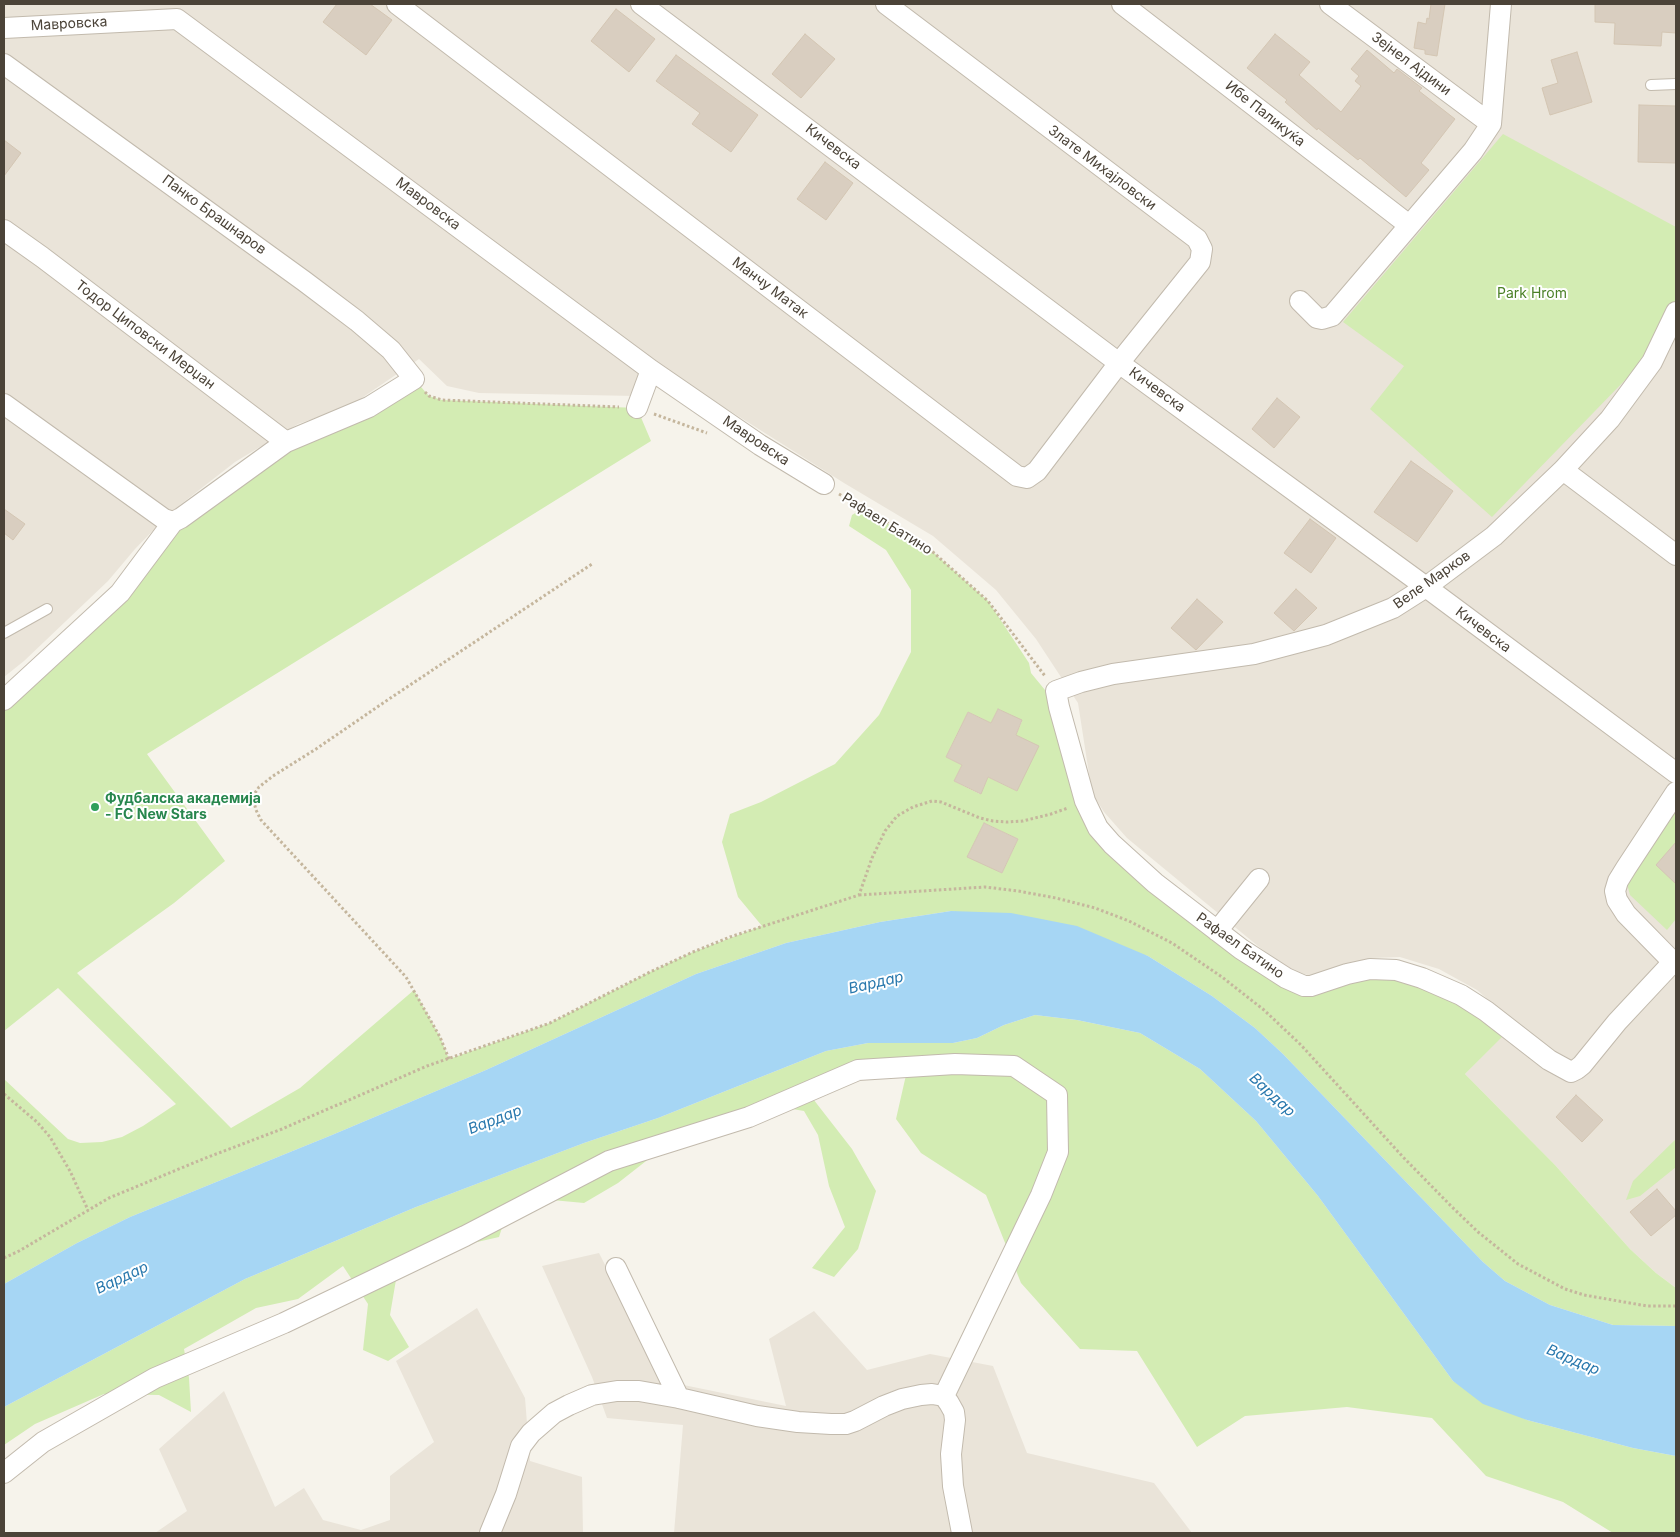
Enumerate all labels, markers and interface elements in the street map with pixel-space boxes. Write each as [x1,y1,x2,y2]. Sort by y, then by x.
street label: Мавровска [30,14,108,34]
street label: Зејнел Ајдини [1368,29,1454,99]
street label: Ибе Паликуќа [1222,78,1308,150]
street label: Кичевска [802,121,864,173]
street label: Злате Михајловски [1045,122,1159,214]
street label: Панко Брашнаров [159,172,269,258]
street label: Мавровска [392,174,464,234]
street label: Манчу Матак [729,254,811,322]
street label: Тодор Циповски Мерџан [72,277,218,393]
park label: Park Hrom [1497,286,1567,302]
street label: Кичевска [1126,364,1188,416]
street label: Мавровска [719,413,793,469]
street label: Рафаел Батино [839,490,935,558]
street label: Веле Марков [1390,547,1474,613]
street label: Кичевска [1452,604,1514,656]
place label: Фудбалска академија - FC New Stars [105,791,261,824]
marker: Фудбалска академија - FC New Stars [89,801,101,813]
street label: Рафаел Батино [1193,910,1287,982]
water label: Вардар [847,968,905,998]
water label: Вардар [1245,1069,1299,1121]
water label: Вардар [466,1102,524,1138]
water label: Вардар [93,1258,151,1298]
water label: Вардар [1544,1341,1602,1379]

